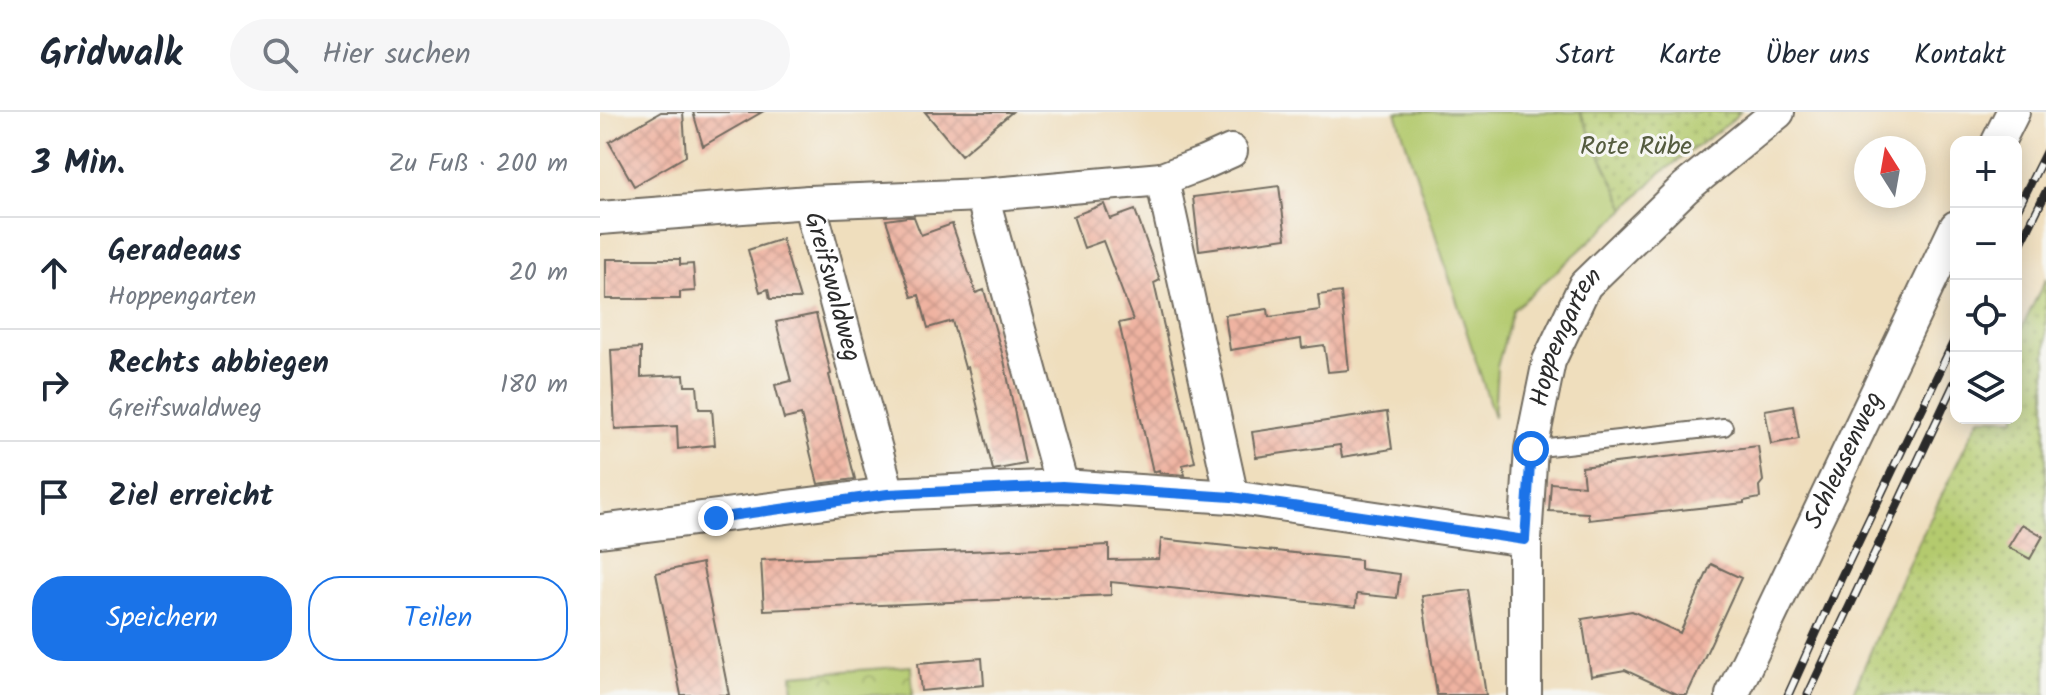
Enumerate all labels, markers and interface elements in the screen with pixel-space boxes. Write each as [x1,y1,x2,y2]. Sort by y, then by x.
search box [230,19,790,91]
text: Gridwalk [40,25,182,85]
text: Hier suchen [322,31,471,79]
icon: search [258,33,302,77]
text: Start [1556,33,1615,78]
text: Karte [1659,33,1721,78]
text: Über uns [1765,33,1870,78]
text: Kontakt [1914,33,2006,78]
park label: Rote Rübe [1580,126,1692,168]
north arrow [1854,136,1926,208]
map controls [1950,136,2022,424]
button: + [1950,136,2022,208]
text: 3 Min. [32,137,125,191]
text: Zu Fuß · 200 m [388,143,568,185]
street label: Greifswaldweg [792,207,872,367]
button: − [1950,208,2022,280]
text: Geradeaus [108,228,241,276]
icon: ahead [32,251,76,295]
text: 20 m [509,252,568,294]
street label: Hoppengarten [1519,257,1613,411]
text: Hoppengarten [108,276,256,318]
button: locate [1950,280,2022,352]
text: Rechts abbiegen [108,340,329,388]
button: layers [1950,352,2022,424]
icon: right [32,363,76,407]
text: 180 m [500,364,568,406]
street label: Schleusenweg [1793,385,1895,536]
text: Greifswaldweg [108,388,262,430]
route start [1513,431,1549,467]
text: Ziel erreicht [108,473,273,521]
icon: arrive [32,475,76,519]
route end [698,500,734,536]
button: Speichern [32,576,292,661]
button: Teilen [308,576,568,661]

